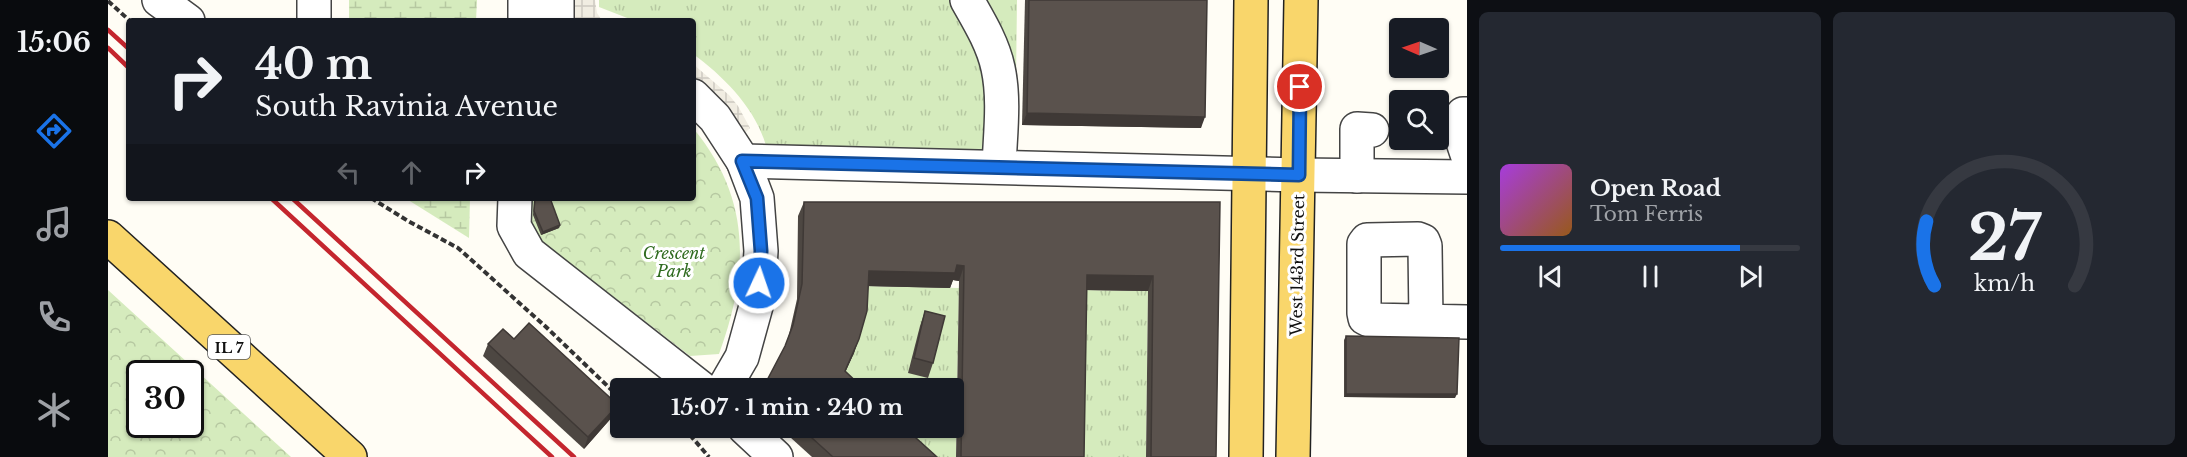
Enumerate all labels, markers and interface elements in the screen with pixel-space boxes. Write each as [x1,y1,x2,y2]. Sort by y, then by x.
north arrow [1389,18,1449,78]
map controls [1389,18,1449,150]
text: 15:06 [17,26,91,59]
text: 40 m [255,38,372,90]
icon: right [156,42,234,120]
pin [1274,61,1325,112]
icon: arrive [1283,70,1316,103]
text: South Ravinia Avenue [255,90,558,123]
button: search [1389,90,1449,150]
icon: directions [33,110,75,152]
icon: left [332,156,365,189]
icon: ahead [395,156,428,189]
icon: right [458,156,491,189]
text: Open Road [1590,175,1721,202]
street label: West 143rd Street [1286,194,1308,337]
text: 27 [1968,199,2041,277]
text: Tom Ferris [1590,202,1703,226]
icon: music [33,203,75,245]
park label: Crescent Park [643,243,705,281]
position arrow [727,251,791,315]
icon: previous [1534,260,1567,293]
icon: pause [1634,260,1667,293]
icon: next [1734,260,1767,293]
text: km/h [1974,270,2035,297]
icon: phone [33,296,75,338]
road number: IL 7 [208,335,250,359]
speed limit sign: 30 [126,360,204,438]
icon: climate [33,389,75,431]
text: 15:07 · 1 min · 240 m [671,394,903,421]

